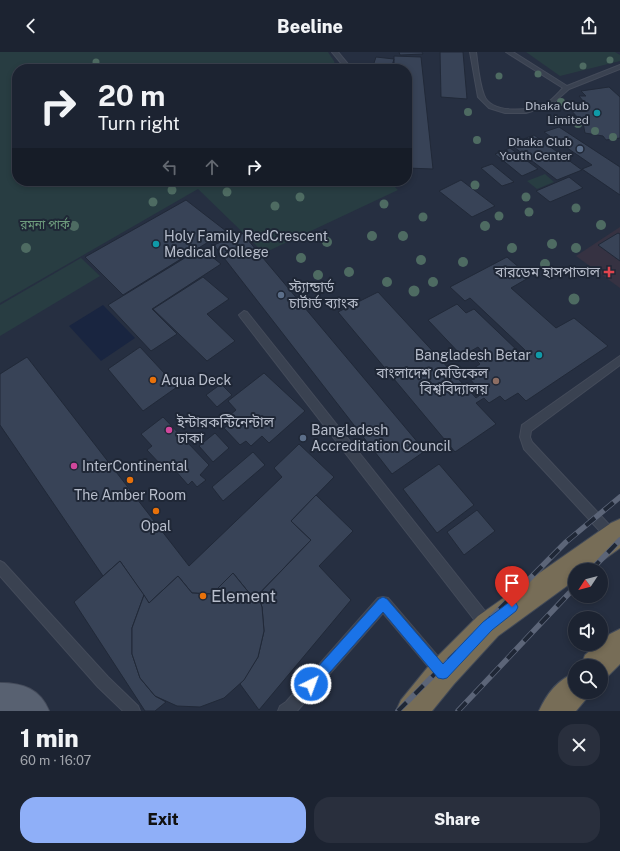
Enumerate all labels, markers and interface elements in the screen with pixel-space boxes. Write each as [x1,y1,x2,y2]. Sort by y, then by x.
icon: back [20,15,42,37]
icon: share [578,15,600,37]
text: Beeline [277,16,343,37]
text: 20 m [98,79,165,112]
icon: right [32,80,84,132]
place label: Dhaka Club Limited [525,99,589,127]
marker: Dhaka Club Limited [592,108,602,118]
text: Turn right [98,113,180,134]
place label: Dhaka Club Youth Center [500,135,572,163]
marker: Dhaka Club Youth Center [575,144,585,154]
icon: left [159,156,181,178]
icon: ahead [201,156,223,178]
icon: right [243,156,265,178]
park label: রমনা পার্ক [19,217,70,232]
place label: Holy Family RedCrescent Medical College [164,228,328,260]
marker: Holy Family RedCrescent Medical College [151,239,161,249]
place label: বারডেম হাসপাতাল [494,264,601,280]
marker: বারডেম হাসপাতাল [603,266,615,278]
place label: স্ট্যান্ডার্ড চার্টার্ড ব্যাংক [288,278,359,311]
marker: স্ট্যান্ডার্ড চার্টার্ড ব্যাংক [276,290,286,300]
place label: Bangladesh Betar [415,347,531,363]
marker: Bangladesh Betar [534,350,544,360]
place label: বাংলাদেশ মেডিকেল বিশ্ববিদ্যালয় [375,365,489,397]
place label: Aqua Deck [161,372,232,388]
marker: Aqua Deck [148,375,158,385]
marker: বাংলাদেশ মেডিকেল বিশ্ববিদ্যালয় [491,376,501,386]
place label: ইন্টারকন্টিনেন্টাল ঢাকা [176,414,275,446]
place label: Bangladesh Accreditation Council [311,422,451,454]
marker: ইন্টারকন্টিনেন্টাল ঢাকা [164,425,174,435]
marker: Bangladesh Accreditation Council [298,433,308,443]
place label: InterContinental [82,458,188,474]
marker: InterContinental [69,461,79,471]
marker: The Amber Room [125,475,135,485]
place label: The Amber Room [74,487,186,503]
marker: Opal [151,506,161,516]
place label: Opal [141,518,171,534]
north arrow [568,563,608,603]
map controls [568,563,608,699]
pin [495,566,529,607]
icon: arrive [501,572,523,594]
place label: Element [211,586,276,606]
marker: Element [198,591,208,601]
button: sound [568,611,608,651]
button: search [568,659,608,699]
position arrow [290,663,332,705]
text: 1 min [20,724,79,752]
button: close [558,724,600,766]
text: 60 m · 16:07 [20,753,91,768]
button: Exit [20,797,306,843]
button: Share [314,797,600,843]

